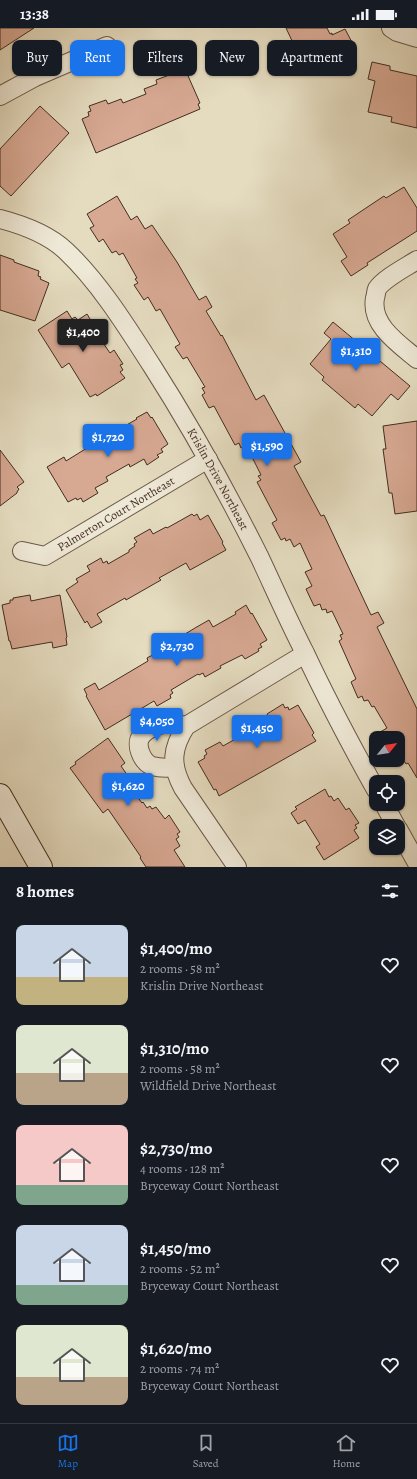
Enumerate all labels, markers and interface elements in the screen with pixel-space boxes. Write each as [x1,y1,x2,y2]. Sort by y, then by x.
text: 13:38 [20,4,49,24]
chip: Buy [12,40,62,76]
chip: Rent [70,40,125,76]
chip: Filters [133,40,197,76]
chip: New [205,40,259,76]
chip: Apartment [267,40,357,76]
pin: $1,400 [50,319,116,353]
text: $1,400 [66,323,100,340]
pin: $1,310 [323,338,389,372]
text: $1,310 [341,342,372,359]
pin: $1,720 [75,424,141,458]
street label: Krislin Drive Northeast [184,425,252,533]
text: $1,720 [92,428,124,445]
pin: $1,590 [234,433,300,467]
text: $1,590 [251,437,283,454]
street label: Palmerton Court Northeast [54,473,177,555]
pin: $2,730 [144,633,210,667]
text: $2,730 [160,637,194,654]
pin: $4,050 [124,708,190,742]
text: $4,050 [140,712,174,729]
pin: $1,450 [224,715,290,749]
text: $1,450 [241,719,273,736]
north arrow [369,731,405,767]
map controls [369,731,405,855]
pin: $1,620 [95,773,161,807]
button: locate [369,775,405,811]
text: $1,620 [111,777,145,794]
button: layers [369,819,405,855]
text: 8 homes [16,880,74,903]
icon: filters [379,880,401,902]
text: $1,400/mo [140,937,212,960]
icon: home [48,941,96,989]
icon: heart [379,954,401,976]
text: 2 rooms · 58 m² [140,960,220,977]
text: Krislin Drive Northeast [140,977,264,994]
text: $1,310/mo [140,1037,209,1060]
icon: home [48,1041,96,1089]
icon: heart [379,1054,401,1076]
text: 2 rooms · 58 m² [140,1060,220,1077]
text: Wildfield Drive Northeast [140,1077,277,1094]
text: $2,730/mo [140,1137,212,1160]
icon: home [48,1141,96,1189]
icon: heart [379,1154,401,1176]
text: 4 rooms · 128 m² [140,1160,225,1177]
text: Bryceway Court Northeast [140,1177,279,1194]
text: $1,450/mo [140,1237,211,1260]
icon: home [48,1241,96,1289]
icon: heart [379,1254,401,1276]
text: 2 rooms · 52 m² [140,1260,220,1277]
text: Bryceway Court Northeast [140,1277,279,1294]
text: $1,620/mo [140,1337,212,1360]
icon: home [48,1341,96,1389]
icon: heart [379,1354,401,1376]
text: 2 rooms · 74 m² [140,1360,219,1377]
text: Bryceway Court Northeast [140,1377,279,1394]
tab: Map [57,1432,79,1471]
tab: Saved [193,1432,219,1471]
tab: Home [332,1432,360,1471]

